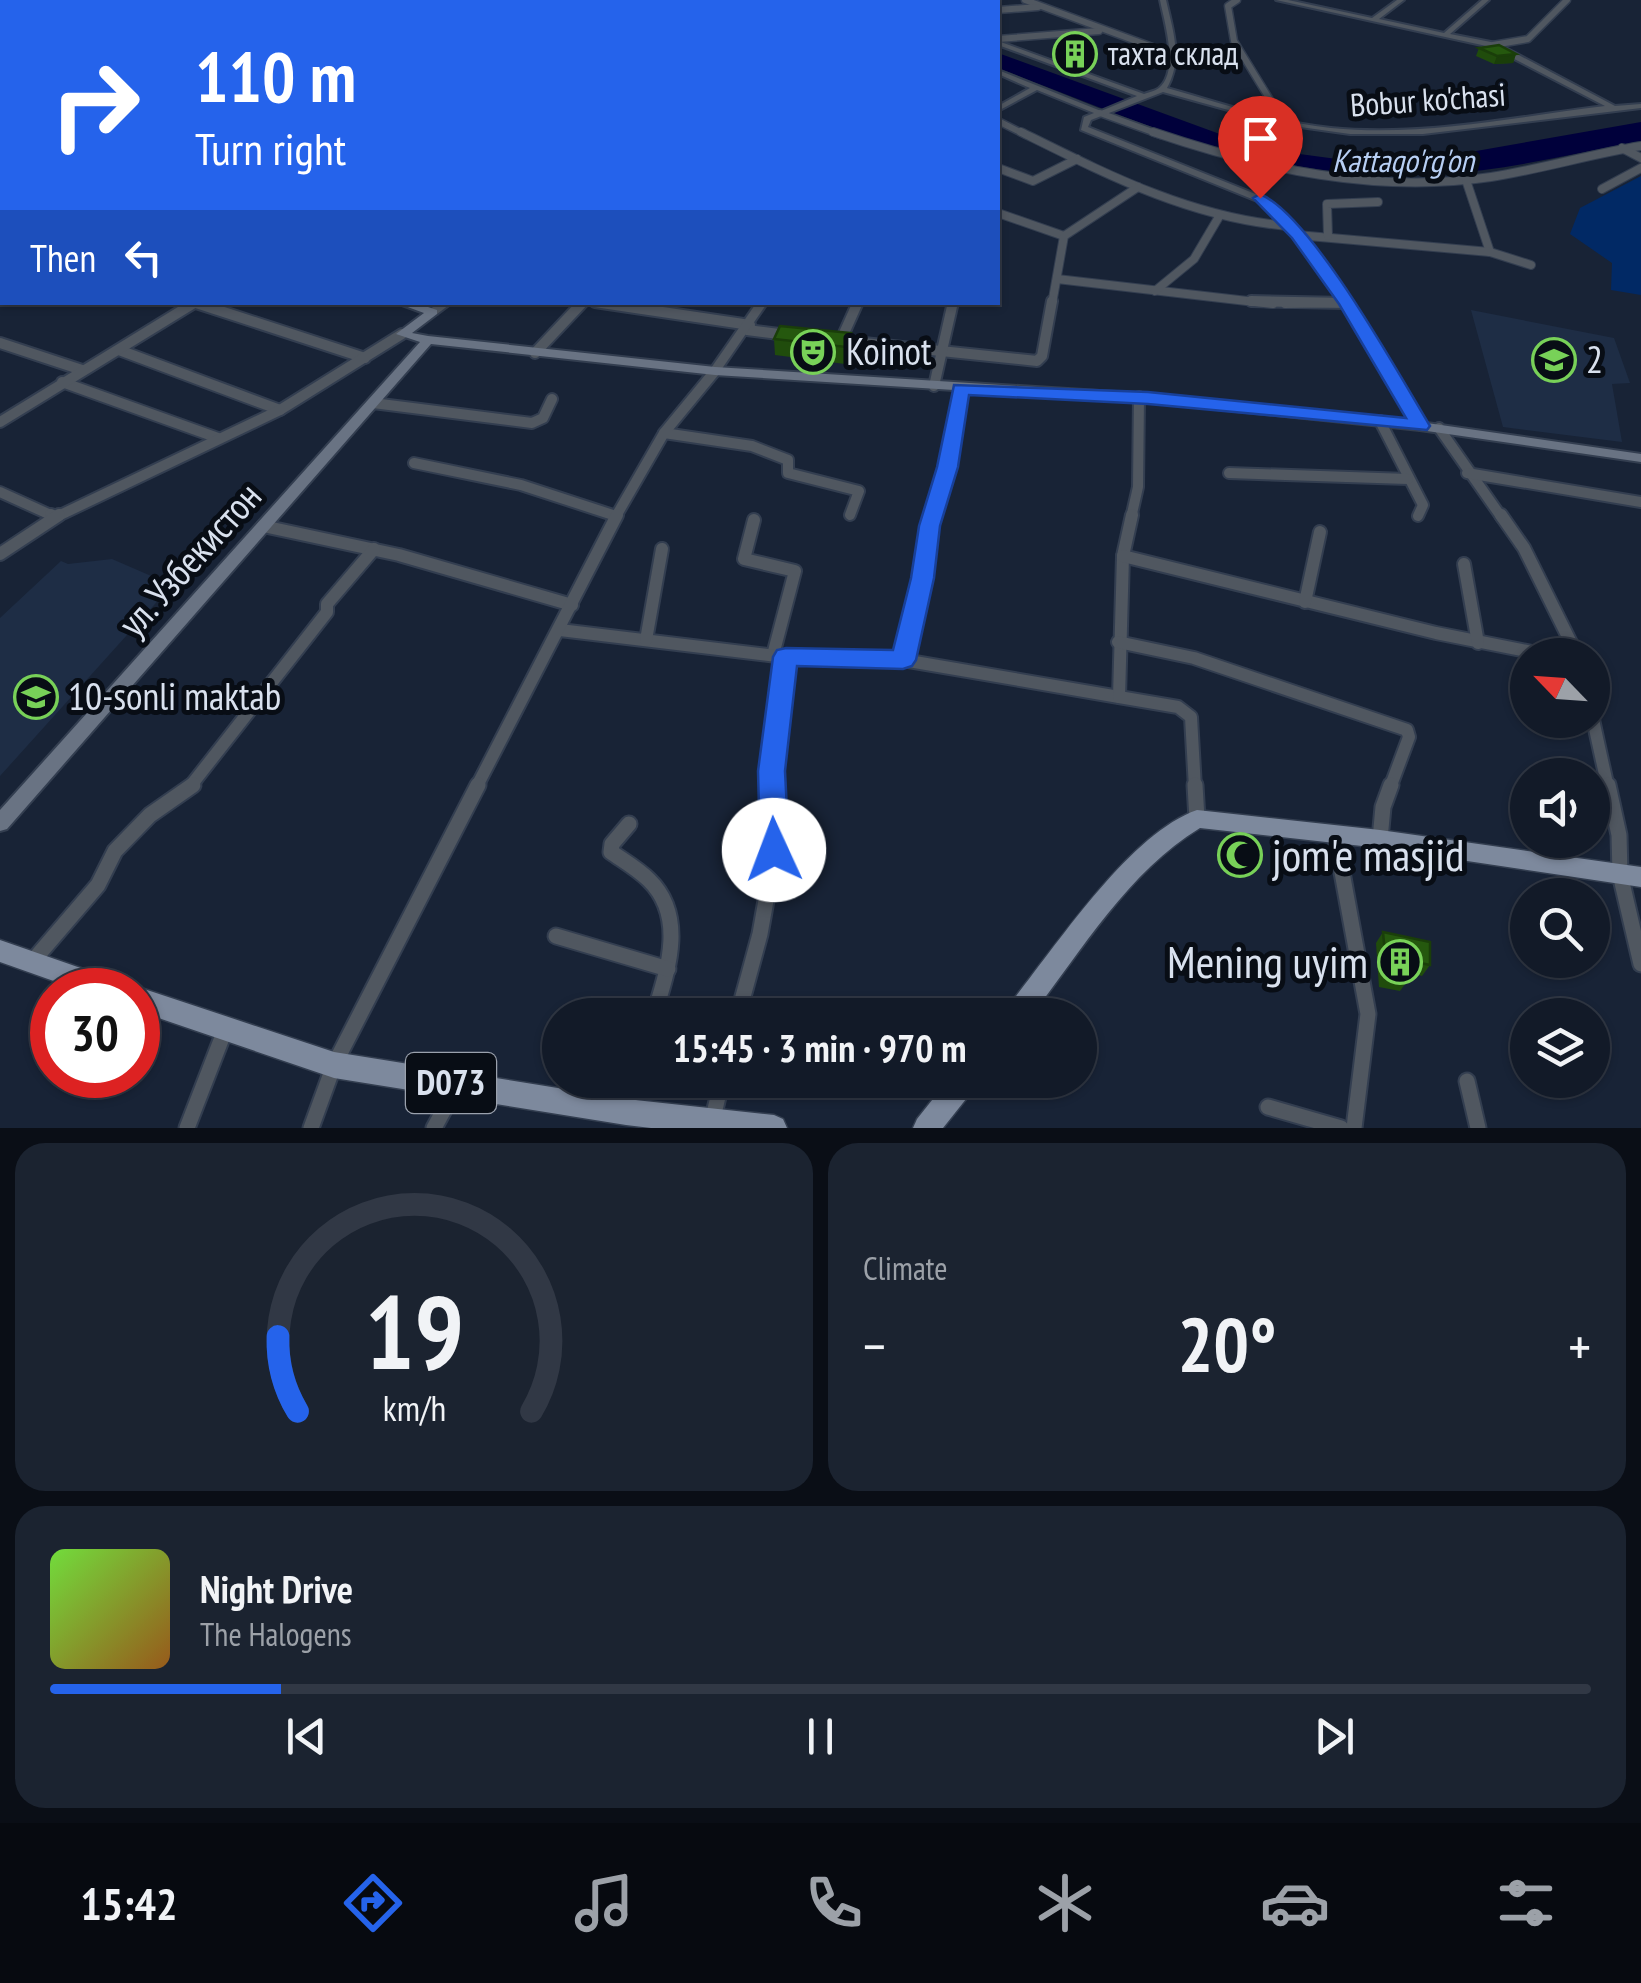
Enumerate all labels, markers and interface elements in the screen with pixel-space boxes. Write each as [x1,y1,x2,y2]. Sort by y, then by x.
text: 110 m [195,31,356,121]
building icon: тахта склад [1052,31,1098,77]
place label: тахта склад [1108,32,1238,74]
icon: right [30,40,160,170]
street label: Bobur ko'chasi [1349,73,1507,125]
pin [1218,96,1303,199]
icon: arrive [1233,111,1288,166]
text: Turn right [195,119,346,177]
water label: Kattaqo'rg'on [1332,139,1476,181]
icon: left [116,230,171,285]
text: Then [30,233,96,282]
place label: Koinot [846,326,932,375]
theatre icon: Koinot [790,329,836,375]
place label: 2 [1586,334,1603,383]
school or university icon: 2 [1531,337,1577,383]
street label: ул. Узбекистон [107,472,271,646]
north arrow [1510,638,1610,738]
map controls [1510,638,1610,1098]
place label: 10-sonli maktab [68,671,281,720]
school or university icon: 10-sonli maktab [13,674,59,720]
button: sound [1510,758,1610,858]
position arrow [722,798,826,902]
place label: jom'e masjid [1272,825,1464,883]
mosque icon: jom'e masjid [1217,832,1263,878]
button: search [1510,878,1610,978]
place label: Mening uyim [1167,932,1368,990]
building icon: Mening uyim [1377,939,1423,985]
speed limit sign: 30 [30,968,160,1098]
button: layers [1510,998,1610,1098]
text: 15:45 · 3 min · 970 m [673,1023,966,1072]
road number: D073 [406,1053,496,1113]
text: Climate [863,1247,947,1289]
text: 19 [364,1263,464,1398]
text: 20° [1177,1296,1277,1393]
text: − [863,1310,886,1381]
text: + [1568,1310,1591,1381]
text: km/h [382,1385,446,1431]
text: Night Drive [200,1564,353,1613]
text: The Halogens [200,1613,352,1655]
icon: previous [279,1709,334,1764]
icon: pause [793,1709,848,1764]
icon: next [1307,1709,1362,1764]
icon: directions [338,1868,408,1938]
icon: music [569,1868,639,1938]
icon: phone [799,1868,869,1938]
icon: climate [1030,1868,1100,1938]
icon: car [1260,1868,1330,1938]
icon: filters [1491,1868,1561,1938]
text: 15:42 [80,1874,178,1932]

